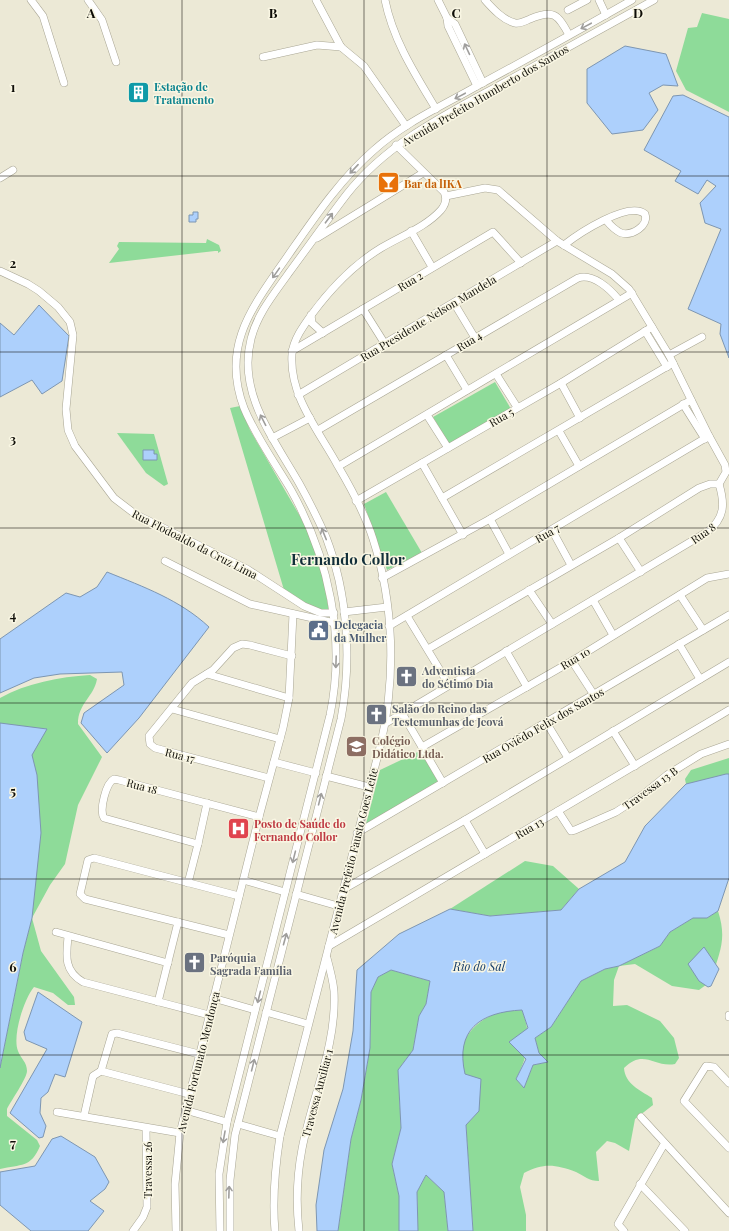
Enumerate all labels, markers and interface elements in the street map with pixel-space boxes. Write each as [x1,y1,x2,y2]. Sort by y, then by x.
text: A [86,4,96,21]
text: B [269,4,278,21]
text: C [451,4,461,21]
text: D [633,4,643,21]
one-way arrow [580,22,592,30]
street label: Avenida Prefeito Humberto dos Santos [398,41,571,150]
one-way arrow [463,43,470,55]
text: 1 [11,78,16,95]
building icon: Estação de Tratamento [126,79,152,105]
place label: Estação de Tratamento [154,79,214,107]
one-way arrow [454,92,466,100]
one-way arrow [349,164,358,174]
bar icon: Bar da lIKA [375,170,401,196]
place label: Bar da lIKA [404,176,463,191]
one-way arrow [325,213,333,224]
text: 2 [10,254,17,271]
one-way arrow [272,268,280,279]
street label: Rua 2 [395,268,425,294]
street label: Rua Presidente Nelson Mandela [357,271,499,365]
street label: Rua 4 [454,327,485,354]
street label: Rua 5 [486,404,516,430]
one-way arrow [259,414,266,426]
text: 3 [10,430,16,447]
street label: Rua Flodoaldo da Cruz Lima [130,506,261,583]
street label: Rua 8 [688,519,719,547]
street label: Rua 7 [532,520,562,546]
one-way arrow [320,529,328,541]
district label: Fernando Collor [291,549,405,569]
text: 4 [10,606,17,623]
public building icon: Delegacia da Mulher [306,617,332,643]
place label: Delegacia da Mulher [334,617,387,645]
street label: Rua 10 [557,643,593,673]
one-way arrow [332,655,340,668]
church icon: Adventista do Sétimo Dia [393,663,419,689]
place label: Adventista do Sétimo Dia [421,663,493,691]
street label: Rua Oviêdo Felix dos Santos [479,684,607,766]
church icon: Salão do Reino das Testemunhas de Jeová [363,701,389,727]
place label: Salão do Reino das Testemunhas de Jeová [392,701,504,729]
school or university icon: Colégio Didático Ltda. [343,733,369,759]
place label: Colégio Didático Ltda. [372,733,444,761]
street label: Rua 17 [164,744,197,766]
street label: Travessa 13 B [620,763,681,813]
street label: Avenida Prefeito Fausto Goes Leite [325,766,381,937]
street label: Rua 18 [125,775,159,797]
text: 5 [10,782,16,799]
one-way arrow [317,793,324,806]
street label: Rua 13 [512,814,546,842]
hospital icon: Posto de Saúde do Fernando Collor [226,816,252,842]
place label: Posto de Saúde do Fernando Collor [254,816,346,844]
one-way arrow [290,851,298,864]
one-way arrow [282,932,289,945]
church icon: Paróquia Sagrada Família [181,950,207,976]
place label: Paróquia Sagrada Família [210,950,292,978]
text: 6 [9,958,17,975]
water label: Rio do Sal [452,958,506,974]
street label: Avenida Fortunato Mendonça [173,989,223,1135]
one-way arrow [254,990,262,1003]
street label: Travessa Auxiliar 1 [298,1047,336,1139]
one-way arrow [249,1058,257,1071]
one-way arrow [220,1130,228,1143]
text: 7 [10,1134,16,1151]
street label: Travessa 26 [140,1141,155,1198]
one-way arrow [226,1186,233,1199]

